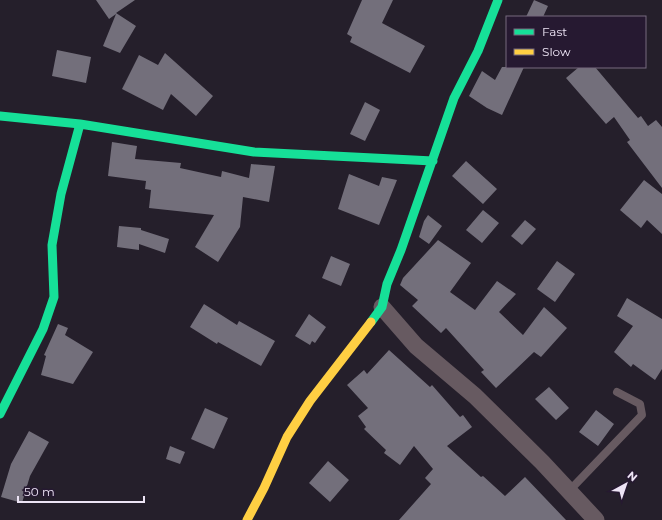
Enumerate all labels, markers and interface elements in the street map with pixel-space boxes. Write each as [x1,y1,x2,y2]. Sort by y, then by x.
legend [506,16,646,68]
text: Fast [542,24,567,39]
text: Slow [542,44,571,59]
north arrow [606,464,646,504]
text: N [625,468,640,485]
scale bar [18,478,144,504]
text: 50 m [24,484,55,499]

